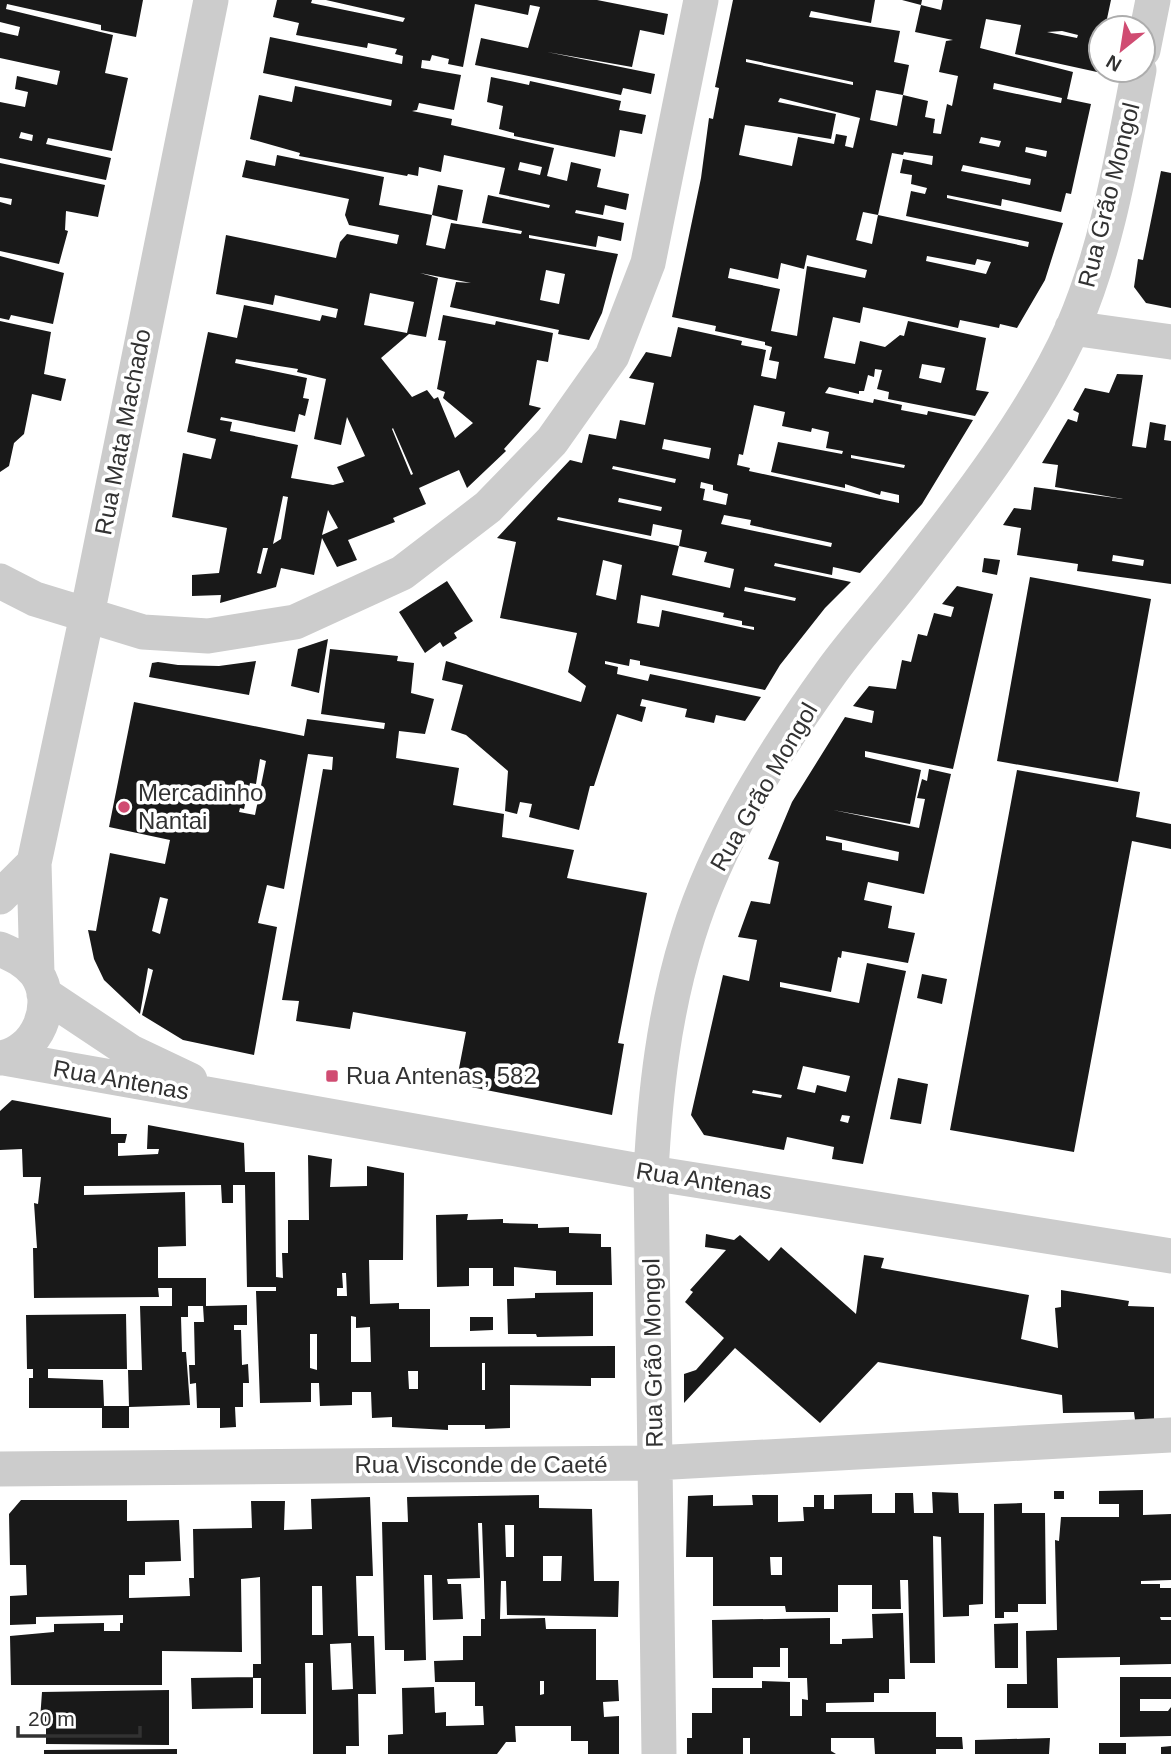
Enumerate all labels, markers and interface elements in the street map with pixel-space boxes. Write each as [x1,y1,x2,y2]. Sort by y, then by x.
north arrow [1087,14,1157,84]
text: N [1103,51,1125,76]
street label: Rua Grão Mongol [1073,100,1145,290]
street label: Rua Mata Machado [89,327,156,537]
street label: Rua Grão Mongol [705,698,823,876]
place label: Mercadinho Nantai [138,779,263,834]
marker: Mercadinho Nantai [116,799,132,815]
street label: Rua Antenas [51,1054,191,1105]
place label: Rua Antenas, 582 [346,1062,537,1089]
marker: Rua Antenas, 582 [324,1068,340,1084]
street label: Rua Antenas [634,1156,774,1205]
street label: Rua Grão Mongol [637,1258,668,1448]
street label: Rua Visconde de Caeté [354,1451,608,1478]
scale bar [18,1694,140,1738]
text: 20 m [28,1707,75,1730]

